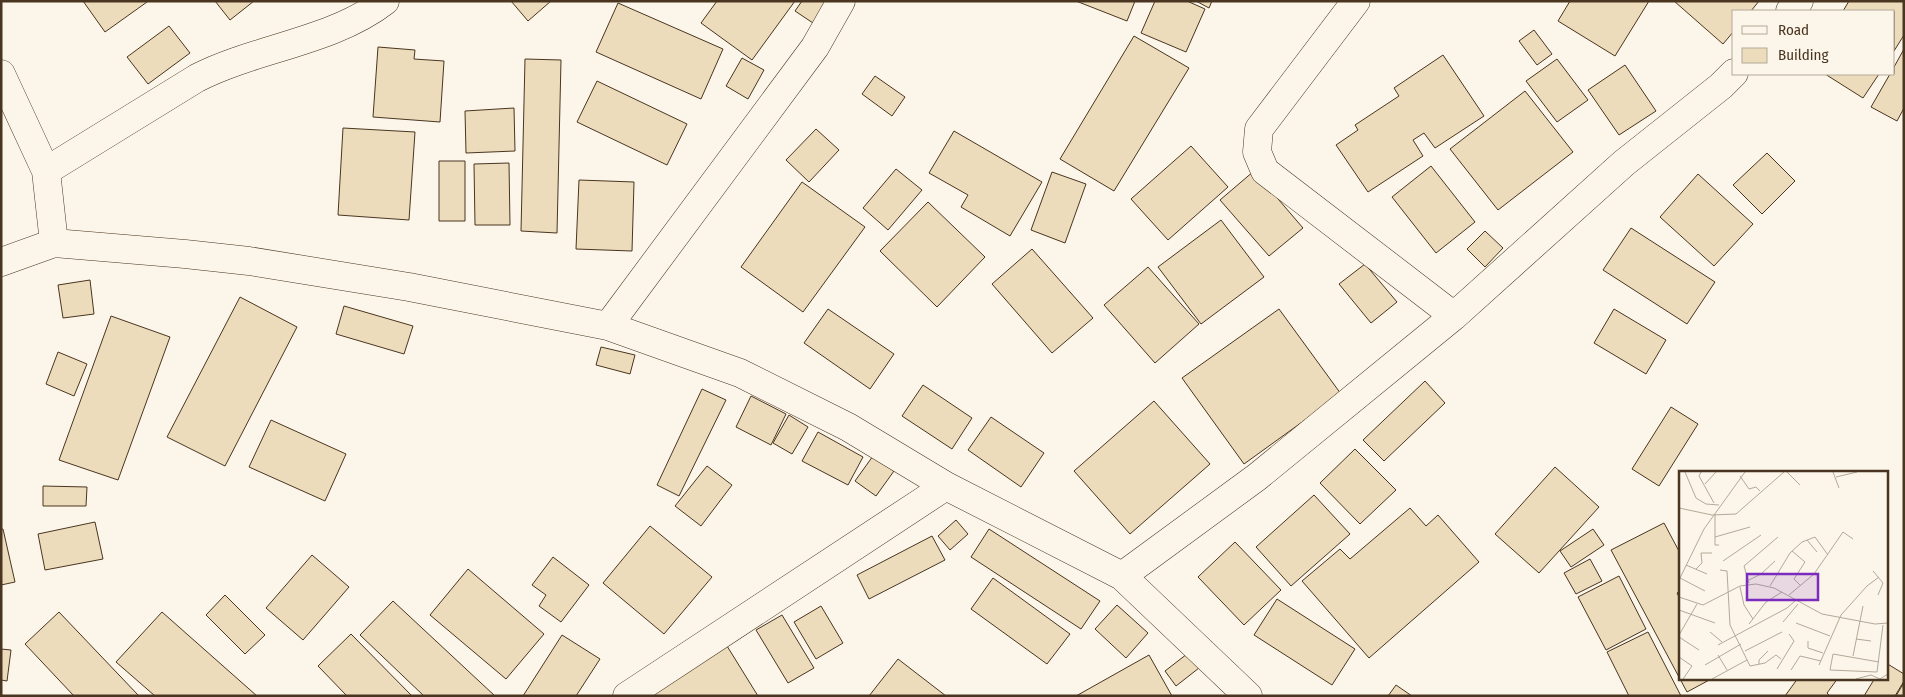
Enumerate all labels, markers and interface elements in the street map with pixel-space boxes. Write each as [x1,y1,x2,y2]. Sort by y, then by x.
legend [1732,10,1895,75]
text: Road [1778,21,1809,39]
text: Building [1778,46,1829,64]
inset map [1679,471,1888,680]

